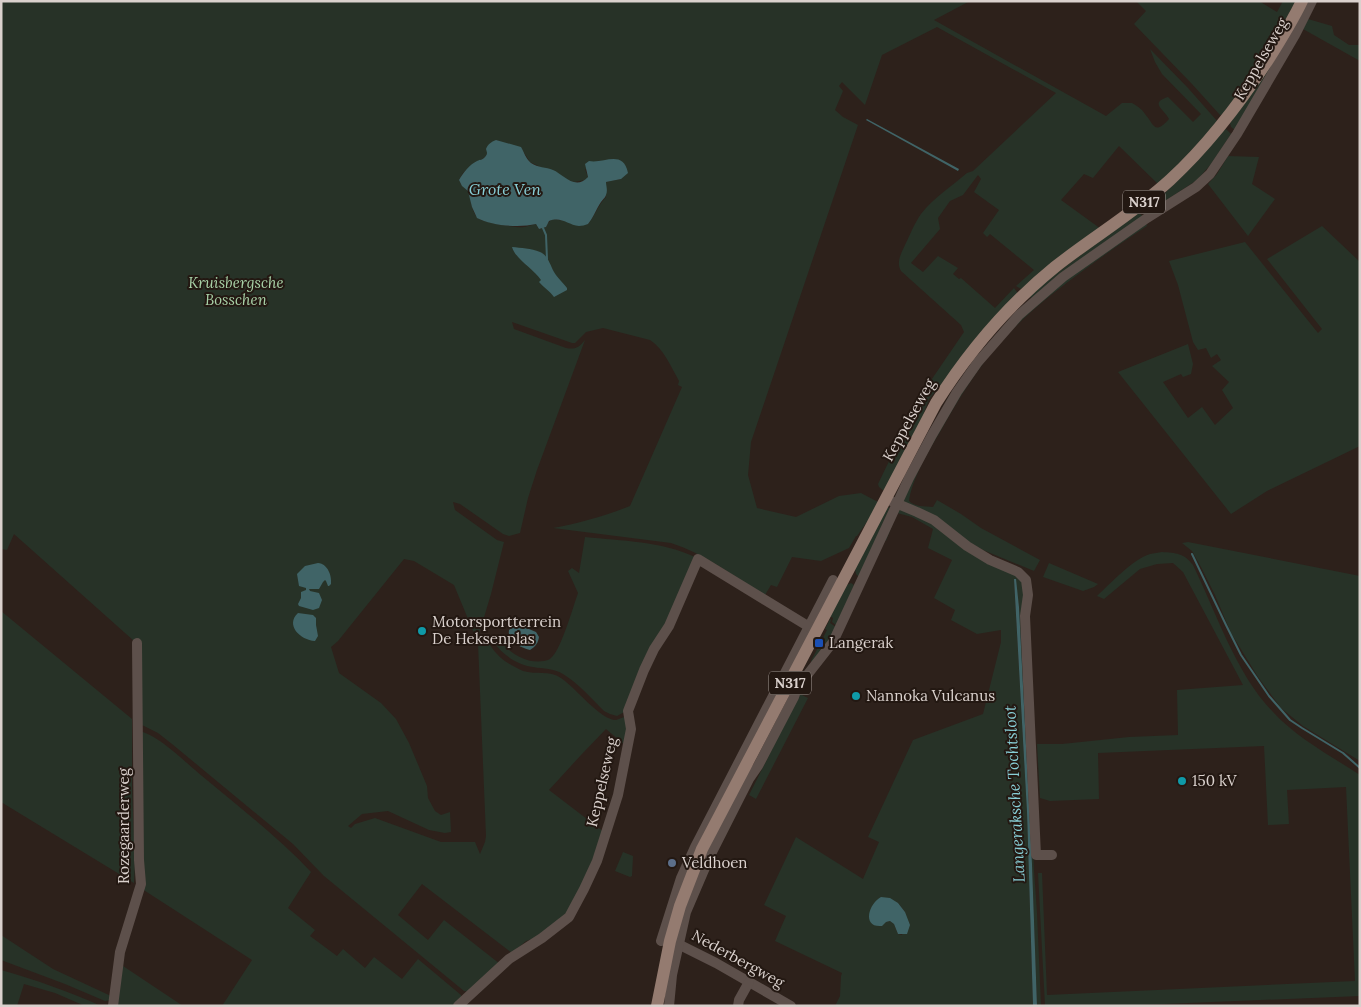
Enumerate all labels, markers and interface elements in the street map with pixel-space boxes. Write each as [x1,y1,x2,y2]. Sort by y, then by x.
street label: Keppelseweg [1229,14,1292,103]
water label: Grote Ven [469,179,541,199]
road number: N317 [1123,190,1165,213]
park label: Kruisbergsche Bosschen [188,273,284,309]
street label: Keppelseweg [878,375,939,464]
place label: Motorsportterrein De Heksenplas [432,612,561,648]
marker: Motorsportterrein De Heksenplas [416,625,428,637]
place label: Langerak [829,633,893,652]
marker: Langerak [813,637,825,649]
road number: N317 [769,671,811,694]
place label: Nannoka Vulcanus [866,686,995,705]
marker: Nannoka Vulcanus [850,690,862,702]
water label: Langeraksche Tochtsloot [999,705,1029,883]
street label: Keppelseweg [582,734,621,829]
street label: Rozegaarderweg [114,767,133,884]
place label: 150 kV [1192,771,1238,790]
marker: 150 kV [1176,775,1188,787]
place label: Veldhoen [681,853,747,872]
marker: Veldhoen [666,857,678,869]
street label: Nederbergweg [689,925,788,992]

